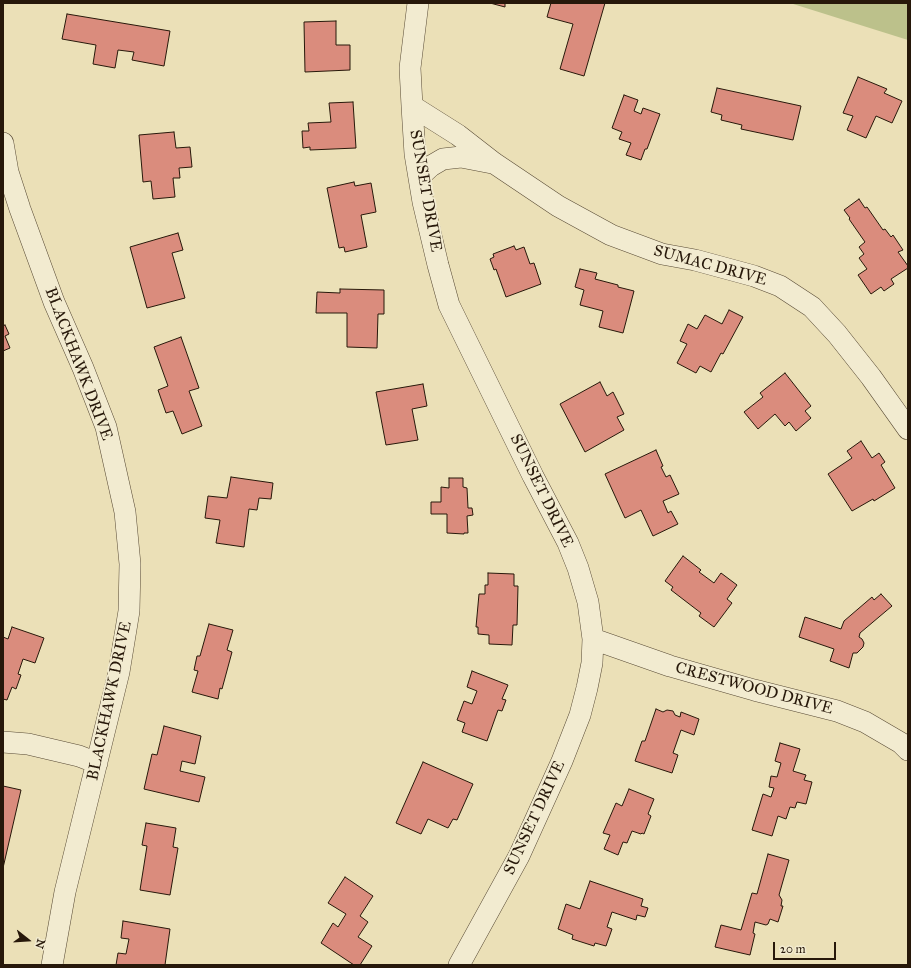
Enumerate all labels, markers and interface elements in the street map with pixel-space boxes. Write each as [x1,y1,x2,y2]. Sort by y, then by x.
street label: SUNSET DRIVE [405,129,445,253]
street label: SUMAC DRIVE [651,242,769,290]
street label: BLACKHAWK DRIVE [40,285,116,443]
street label: SUNSET DRIVE [505,431,577,551]
street label: BLACKHAWK DRIVE [84,620,136,782]
street label: CRESTWOOD DRIVE [673,659,835,719]
street label: SUNSET DRIVE [500,758,570,878]
north arrow [8,920,48,960]
scale bar [775,934,838,960]
text: N [32,937,48,950]
text: 20 m [780,942,806,956]

